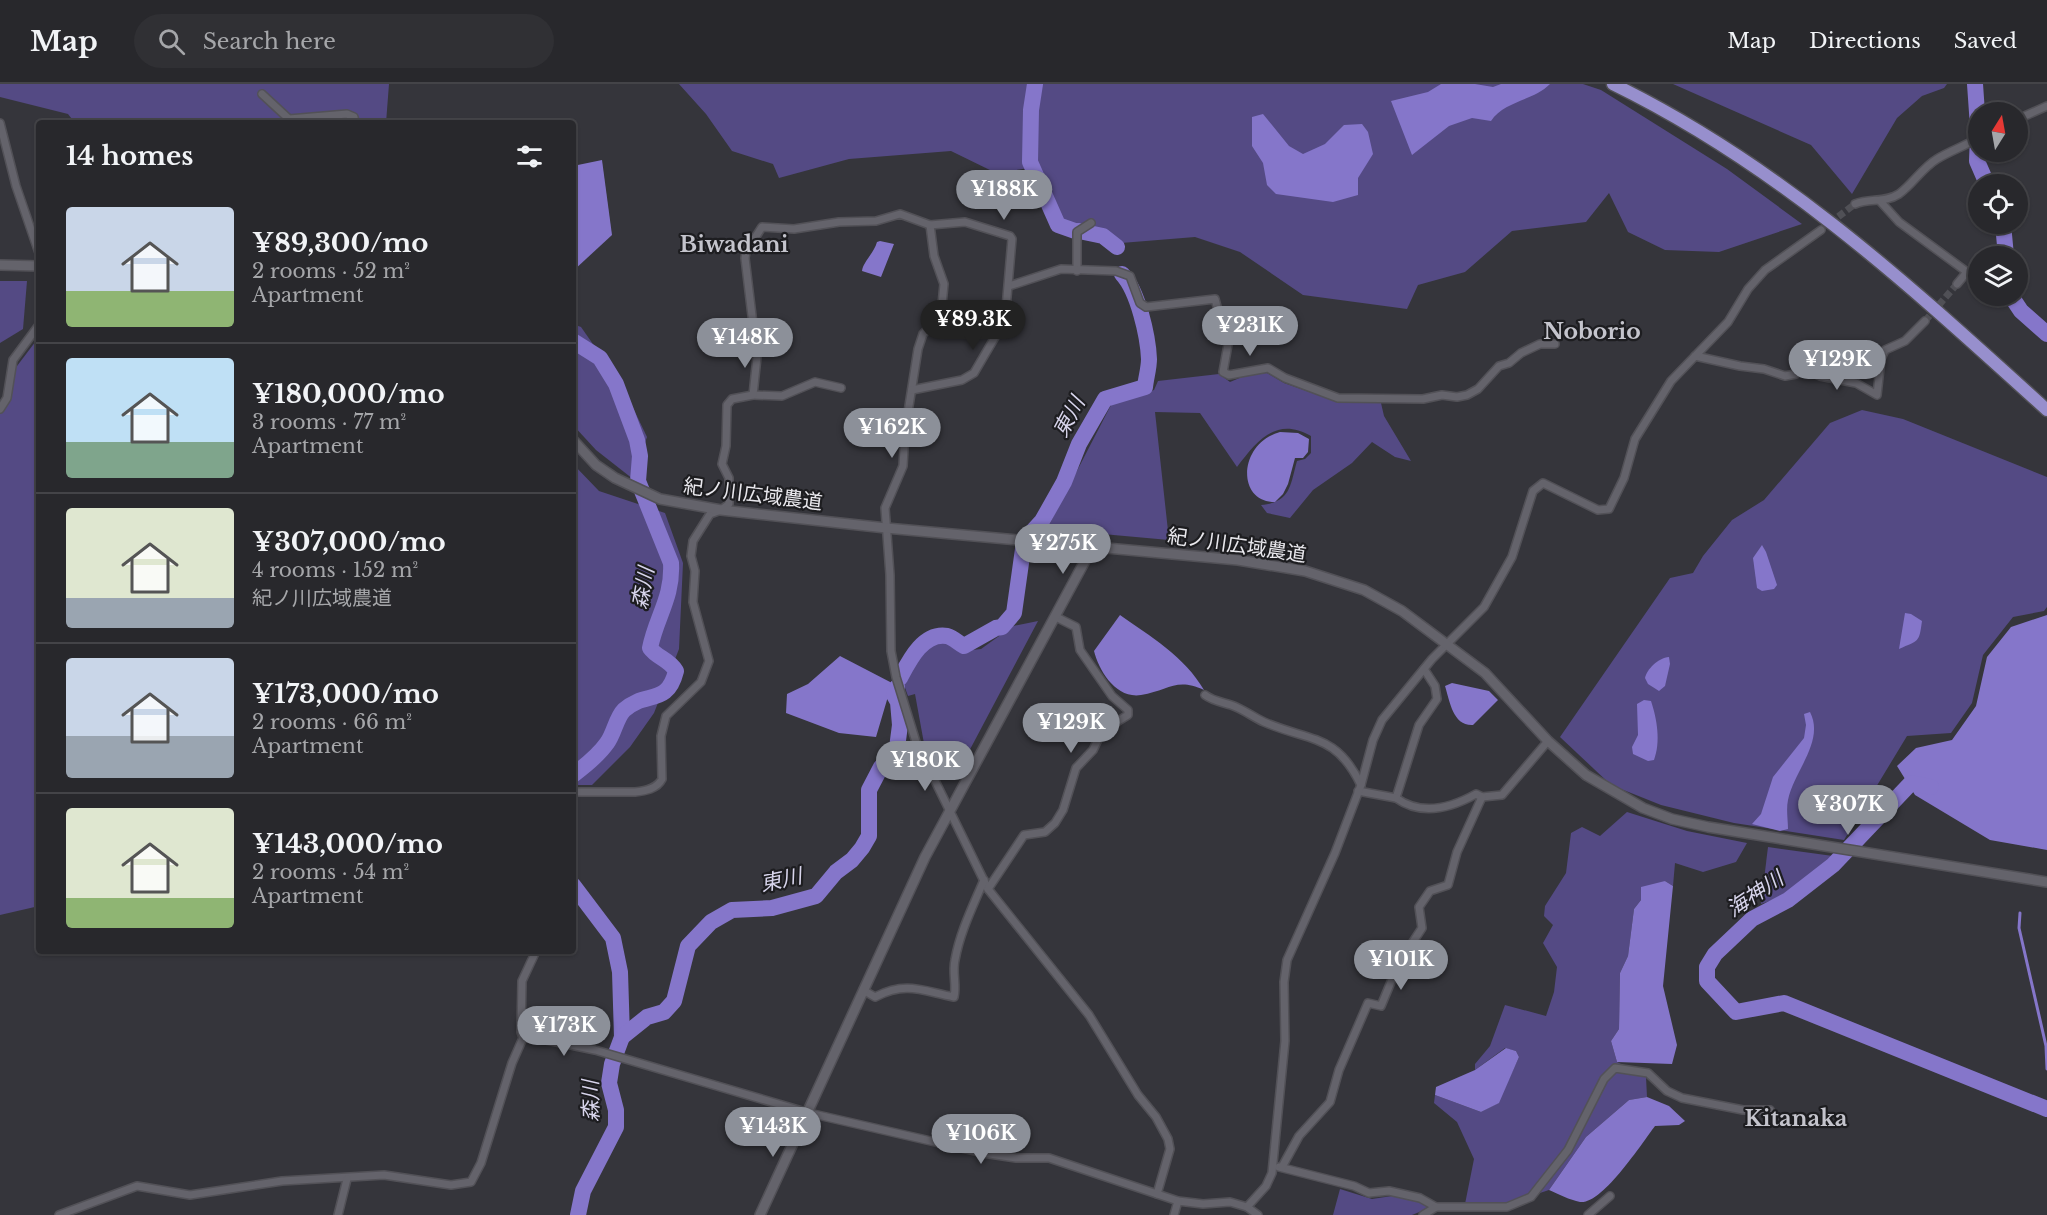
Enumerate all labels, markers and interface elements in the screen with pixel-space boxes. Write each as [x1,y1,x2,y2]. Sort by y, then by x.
search box [134,14,554,68]
text: Map [30,24,98,59]
icon: search [155,25,188,58]
text: Search here [203,28,336,55]
text: Map [1727,28,1776,54]
text: Directions [1809,28,1921,54]
text: Saved [1954,28,2017,54]
north arrow [1968,102,2028,162]
map controls [1968,102,2028,306]
text: 14 homes [66,140,193,172]
icon: filters [513,140,546,173]
pin: ¥188K [962,170,1046,221]
button: locate [1968,174,2028,234]
text: ¥188K [970,177,1038,201]
text: ¥89,300/mo [252,227,428,259]
icon: home [114,231,186,303]
district label: Biwadani [679,231,789,258]
button: layers [1968,246,2028,306]
text: 2 rooms · 52 m² [252,259,410,283]
text: Apartment [252,283,363,307]
pin: ¥89.3K [924,300,1022,351]
pin: ¥231K [1208,306,1292,357]
text: ¥89.3K [934,307,1012,331]
text: ¥231K [1216,313,1284,337]
pin: ¥148K [703,318,787,369]
district label: Noborio [1543,318,1641,345]
text: ¥148K [711,325,779,349]
pin: ¥129K [1795,340,1879,391]
text: ¥129K [1803,347,1871,371]
text: ¥180,000/mo [252,378,445,410]
icon: home [114,382,186,454]
water label: 東川 [1048,391,1091,442]
pin: ¥162K [850,408,934,459]
text: 3 rooms · 77 m² [252,410,406,434]
text: ¥162K [858,415,926,439]
text: Apartment [252,434,363,458]
street label: 紀ノ川広域農道 [682,474,824,514]
street label: 紀ノ川広域農道 [1166,523,1308,567]
pin: ¥275K [1021,524,1105,575]
text: ¥307,000/mo [252,526,446,558]
text: ¥275K [1029,531,1097,555]
icon: home [114,532,186,604]
text: 4 rooms · 152 m² [252,558,418,582]
water label: 森川 [627,563,660,611]
text: 紀ノ川広域農道 [252,586,392,610]
text: ¥173,000/mo [252,678,439,710]
icon: home [114,682,186,754]
pin: ¥129K [1029,703,1113,754]
text: 2 rooms · 66 m² [252,710,412,734]
text: ¥129K [1037,710,1105,734]
text: Apartment [252,734,363,758]
pin: ¥180K [883,741,967,792]
text: ¥180K [890,748,960,772]
pin: ¥307K [1806,785,1890,836]
text: ¥307K [1812,792,1884,816]
text: ¥143,000/mo [252,828,443,860]
icon: home [114,832,186,904]
text: 2 rooms · 54 m² [252,860,409,884]
water label: 東川 [758,863,806,897]
water label: 海神川 [1722,864,1790,922]
text: Apartment [252,884,363,908]
pin: ¥101K [1359,940,1443,991]
text: ¥101K [1368,947,1434,971]
pin: ¥173K [522,1006,606,1057]
text: ¥173K [531,1013,597,1037]
water label: 森川 [578,1078,604,1122]
district label: Kitanaka [1745,1105,1848,1132]
pin: ¥143K [731,1107,815,1158]
text: ¥143K [739,1114,807,1138]
pin: ¥106K [939,1114,1023,1165]
text: ¥106K [946,1121,1016,1145]

